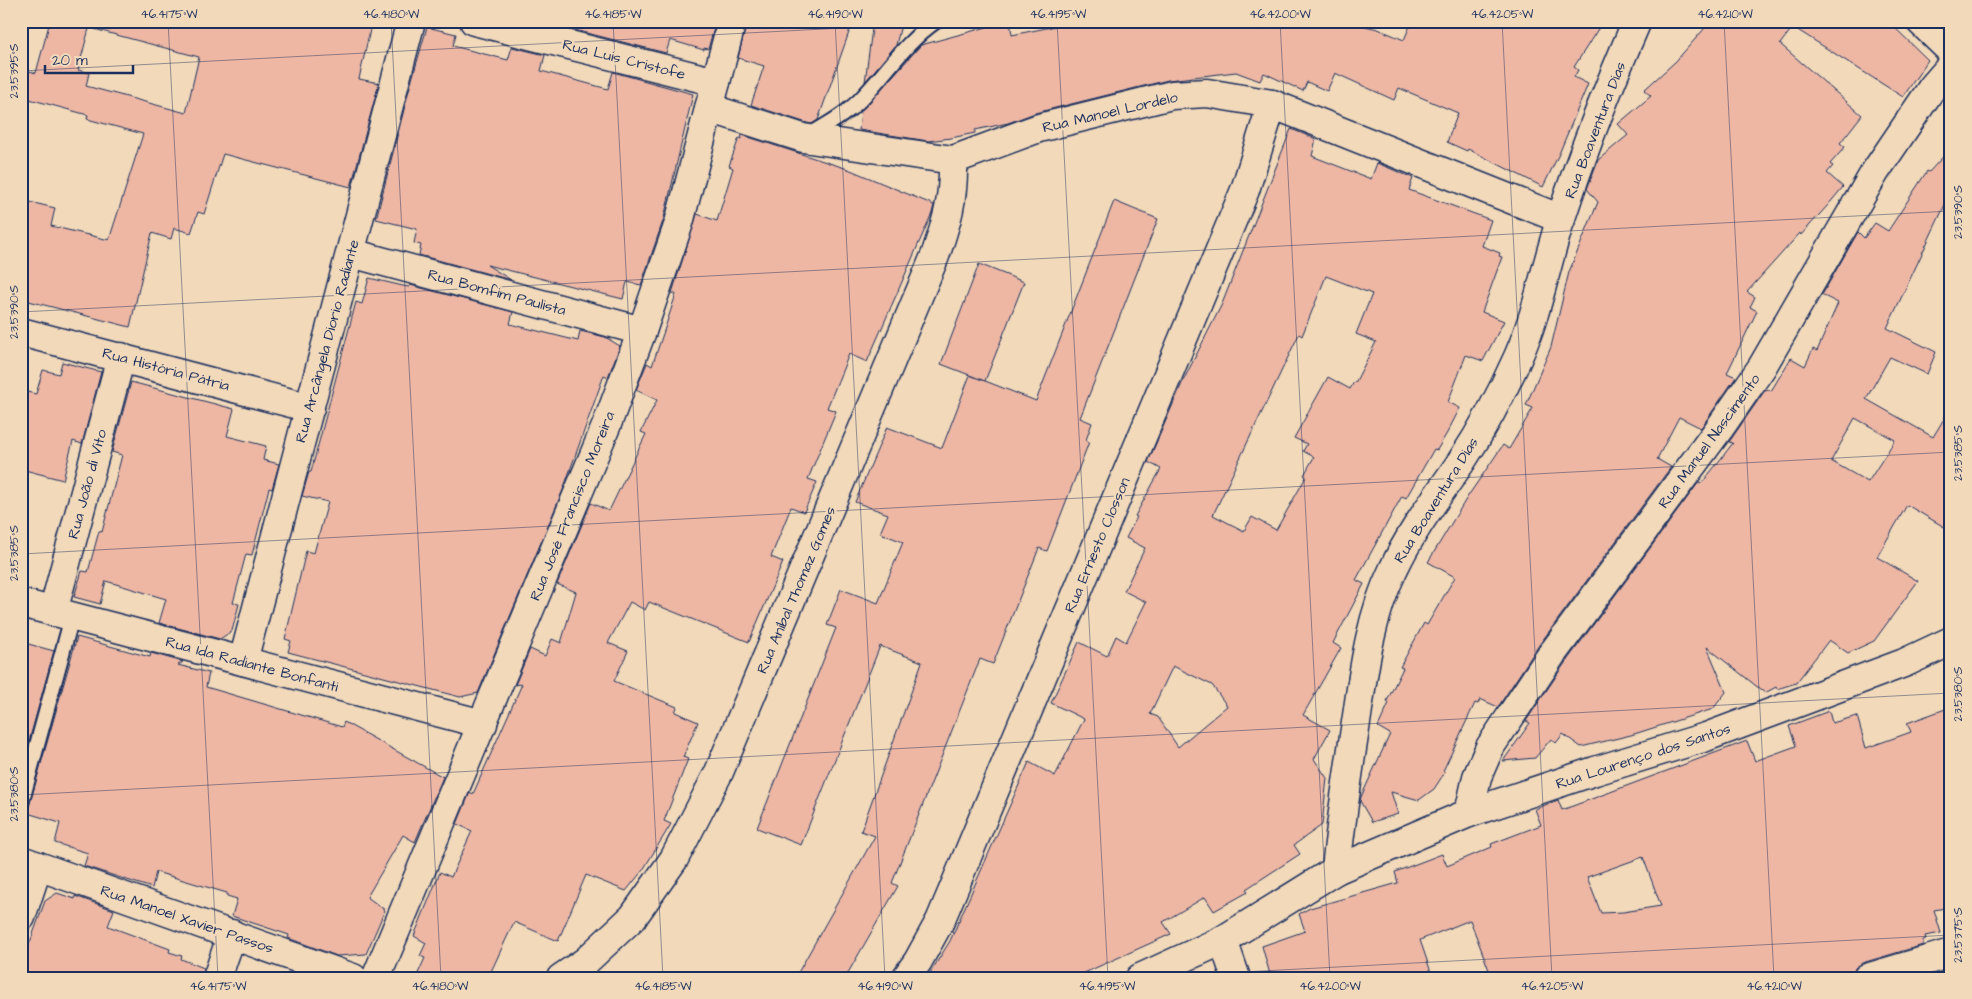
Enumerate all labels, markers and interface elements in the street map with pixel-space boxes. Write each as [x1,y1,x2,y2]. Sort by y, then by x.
text: 46.4175°W [141,6,198,23]
text: 46.4180°W [363,6,420,23]
text: 46.4185°W [584,6,642,23]
text: 46.4190°W [807,6,863,23]
text: 46.4195°W [1030,6,1087,23]
text: 46.4200°W [1249,6,1311,23]
text: 46.4205°W [1471,6,1534,23]
text: 46.4210°W [1697,6,1753,23]
street label: Rua Luis Cristofe [560,34,688,85]
scale bar [45,42,132,74]
text: 23.5395°S [6,43,23,98]
text: 20 m [52,50,88,71]
street label: Rua Boaventura Dias [1560,58,1631,202]
street label: Rua Manoel Lordelo [1040,87,1180,138]
text: 23.5390°S [1950,185,1967,239]
street label: Rua Arcângela Diorio Radiante [290,237,366,445]
street label: Rua Bomfim Paulista [425,264,569,321]
text: 23.5390°S [6,285,23,339]
street label: Rua História Pátria [100,342,232,397]
street label: Rua Manuel Nascimento [1653,369,1766,513]
street label: Rua José Francisco Moreira [525,408,620,604]
text: 23.5385°S [1950,425,1967,481]
street label: Rua João di Vito [63,427,112,541]
street label: Rua Boaventura Dias [1389,433,1484,567]
street label: Rua Ernesto Closson [1059,474,1136,616]
street label: Rua Aníbal Thomaz Gomes [752,503,841,677]
text: 23.5385°S [6,525,23,581]
street label: Rua Ida Radiante Bonfanti [163,631,341,698]
text: 23.5380°S [1950,666,1967,721]
street label: Rua Lourenço dos Santos [1553,718,1734,795]
text: 23.5380°S [6,766,23,821]
street label: Rua Manoel Xavier Passos [98,880,277,959]
text: 23.5375°S [1950,907,1967,963]
text: 46.4175°W [190,978,247,995]
text: 46.4180°W [412,978,469,995]
text: 46.4185°W [634,978,692,995]
text: 46.4190°W [857,978,913,995]
text: 46.4195°W [1079,978,1136,995]
text: 46.4200°W [1299,978,1361,995]
text: 46.4205°W [1521,978,1584,995]
text: 46.4210°W [1746,978,1802,995]

